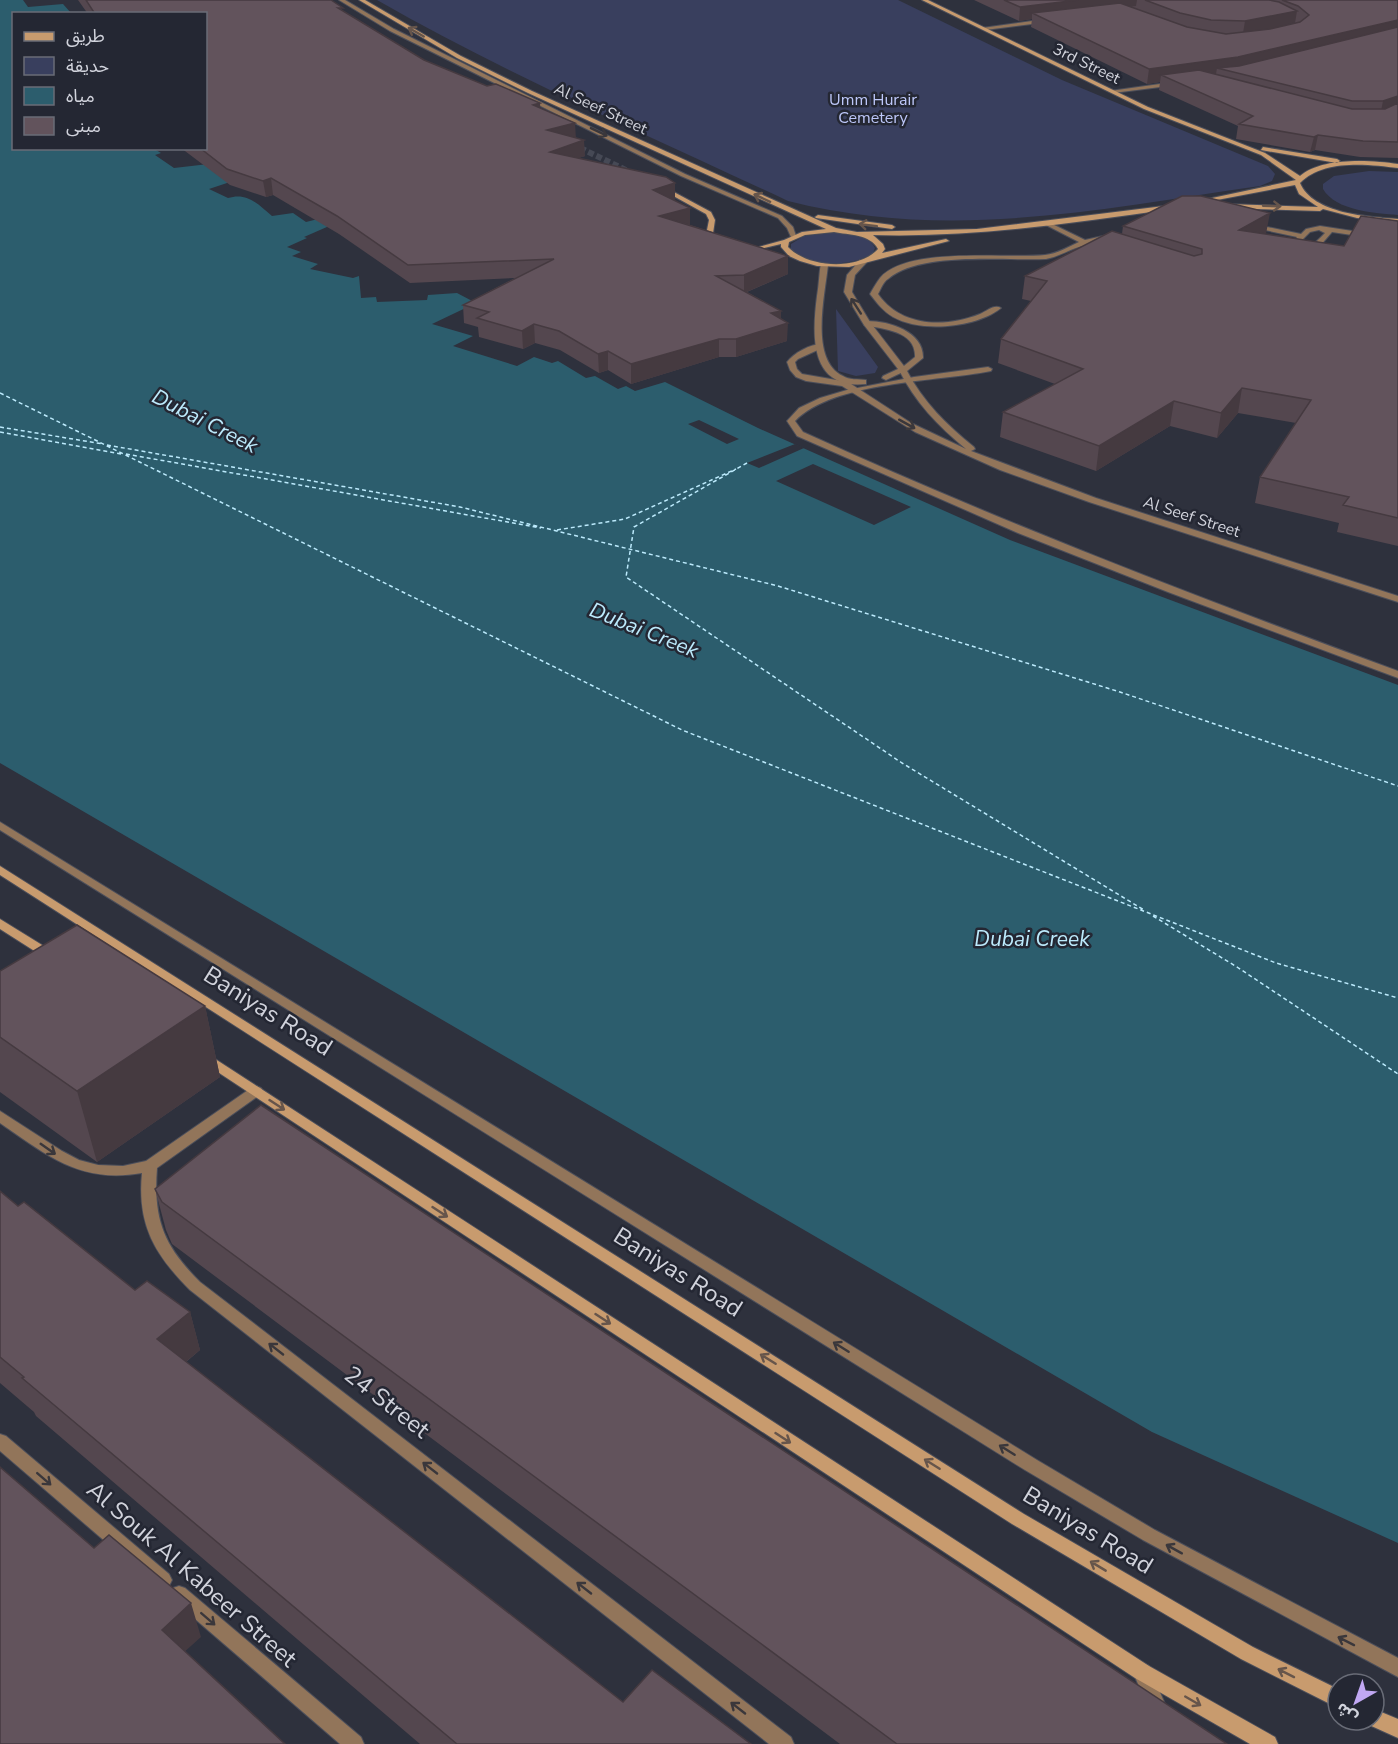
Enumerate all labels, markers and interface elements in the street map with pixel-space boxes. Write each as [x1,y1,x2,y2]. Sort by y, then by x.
legend [12,12,207,150]
text: طريق [66,24,105,48]
one-way arrow [408,26,425,38]
street label: 3rd Street [1049,38,1124,90]
text: حديقة [66,54,109,78]
street label: Al Seef Street [550,78,651,140]
text: مياه [66,84,95,108]
park label: Umm Hurair Cemetery [829,89,917,129]
text: مبنى [66,114,101,138]
one-way arrow [589,127,607,139]
one-way arrow [753,191,771,203]
one-way arrow [1261,200,1281,211]
one-way arrow [859,219,879,230]
one-way arrow [850,298,862,315]
water label: Dubai Creek [147,382,263,460]
one-way arrow [898,418,915,430]
street label: Al Seef Street [1141,491,1243,543]
water label: Dubai Creek [585,595,703,665]
water label: Dubai Creek [974,925,1090,953]
street label: Baniyas Road [197,959,339,1063]
one-way arrow [268,1099,285,1111]
one-way arrow [39,1143,56,1155]
one-way arrow [431,1206,448,1218]
street label: Baniyas Road [607,1220,749,1324]
one-way arrow [594,1313,611,1325]
one-way arrow [833,1340,850,1352]
one-way arrow [269,1342,285,1355]
one-way arrow [760,1353,776,1365]
street label: 24 Street [338,1358,437,1446]
one-way arrow [775,1431,792,1444]
one-way arrow [998,1443,1015,1456]
one-way arrow [924,1457,941,1469]
one-way arrow [423,1462,439,1475]
one-way arrow [36,1472,51,1486]
street label: Al Souk Al Kabeer Street [80,1474,304,1675]
street label: Baniyas Road [1017,1479,1159,1581]
one-way arrow [1166,1543,1184,1554]
one-way arrow [1090,1560,1107,1572]
one-way arrow [577,1581,593,1594]
one-way arrow [201,1612,216,1626]
one-way arrow [1337,1635,1355,1647]
one-way arrow [1277,1666,1295,1678]
north arrow [1326,1672,1386,1732]
one-way arrow [1184,1695,1201,1707]
text: ش [1331,1697,1362,1728]
one-way arrow [730,1701,746,1714]

